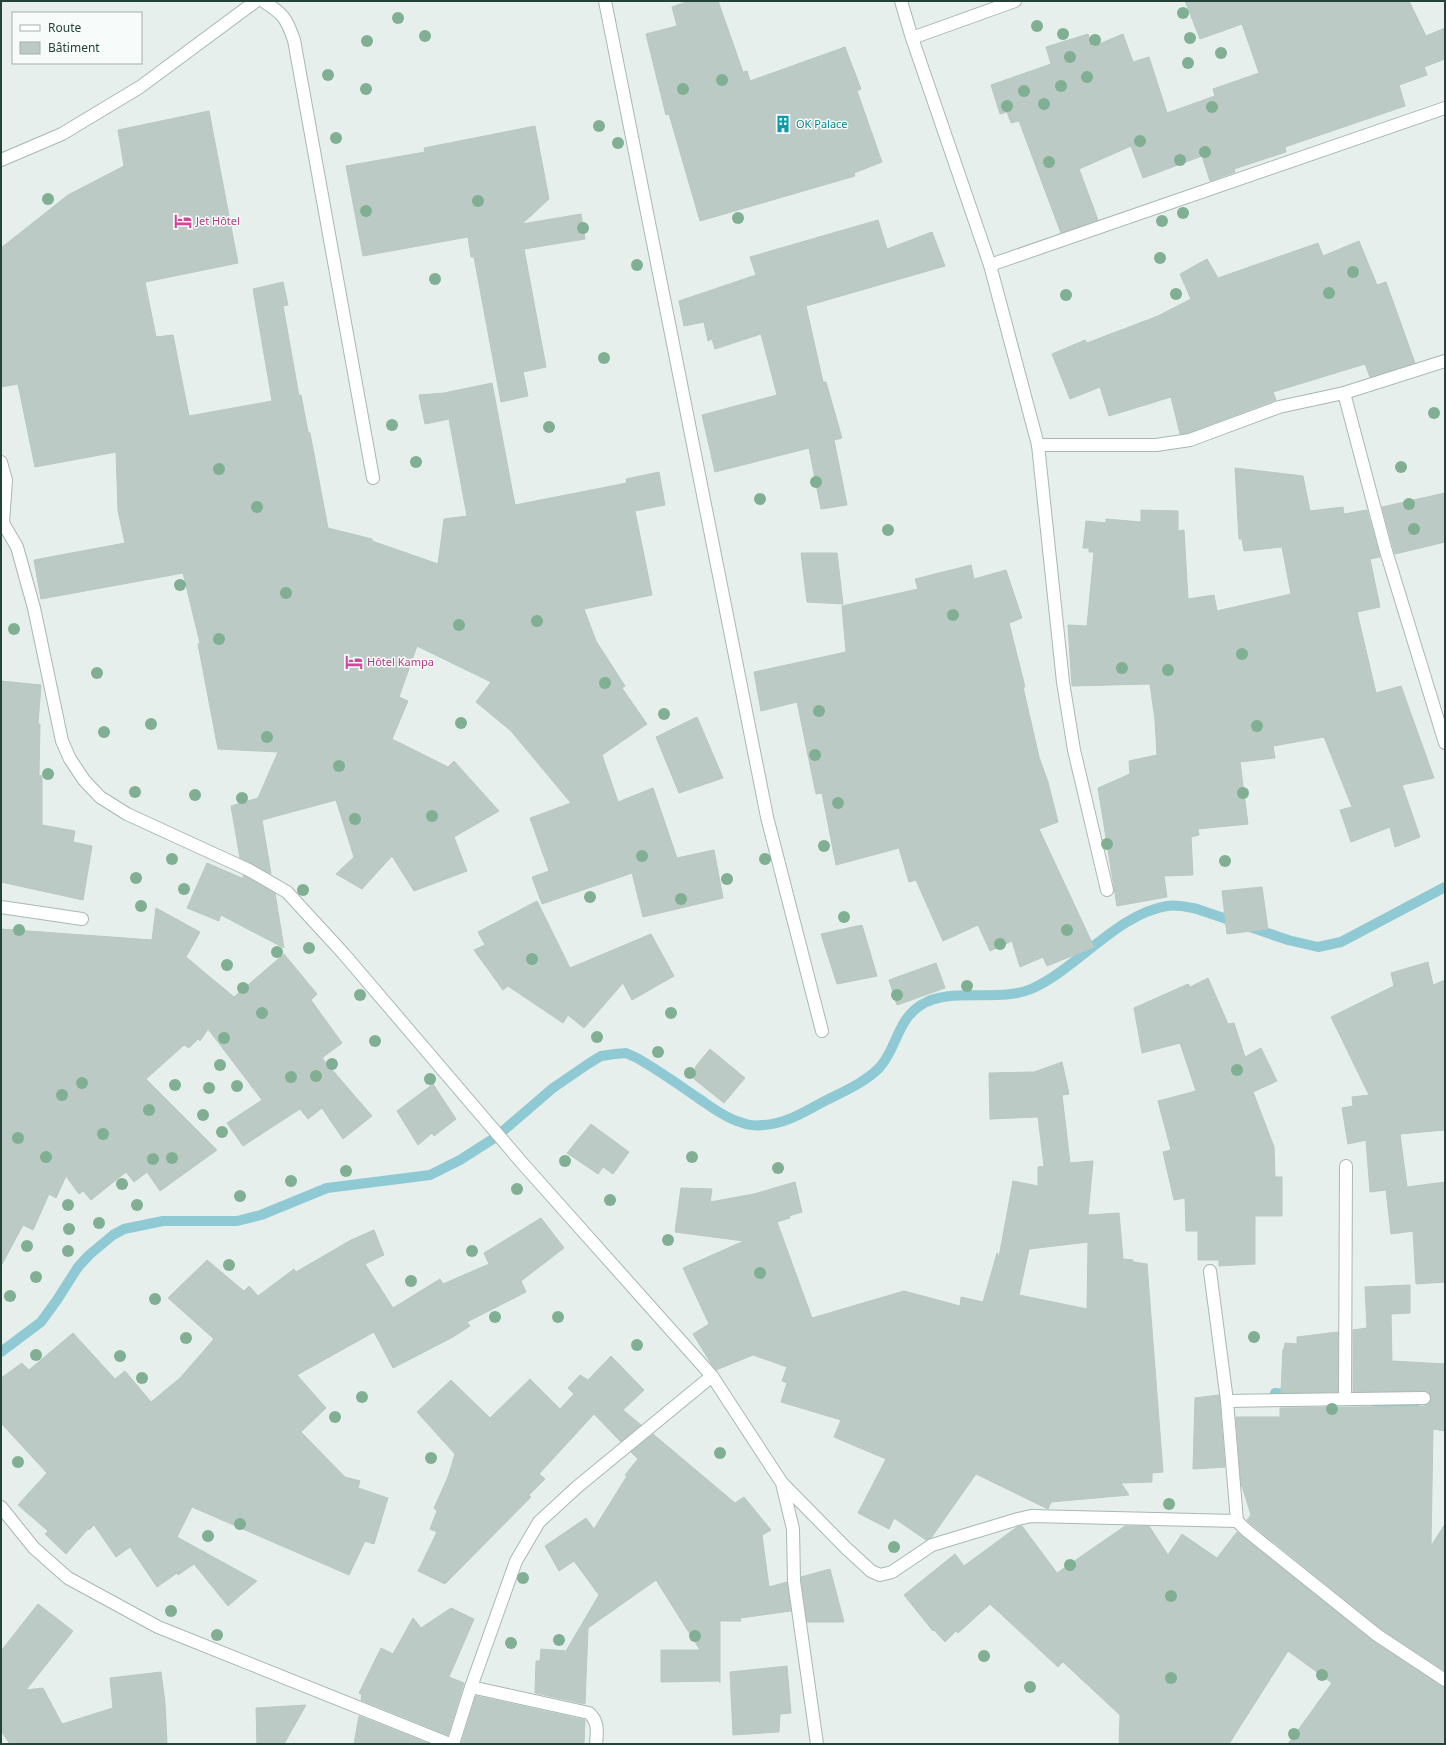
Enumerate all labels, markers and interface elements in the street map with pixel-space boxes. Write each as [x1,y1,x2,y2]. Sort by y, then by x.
legend [12,12,142,64]
text: Route [48,19,81,36]
text: Bâtiment [48,39,100,56]
building icon: OK Palace [773,114,793,134]
place label: OK Palace [796,116,848,131]
hotel icon: Jet Hôtel [173,211,193,231]
place label: Jet Hôtel [195,213,240,228]
hotel icon: Hôtel Kampa [344,652,364,672]
place label: Hôtel Kampa [367,654,434,669]

